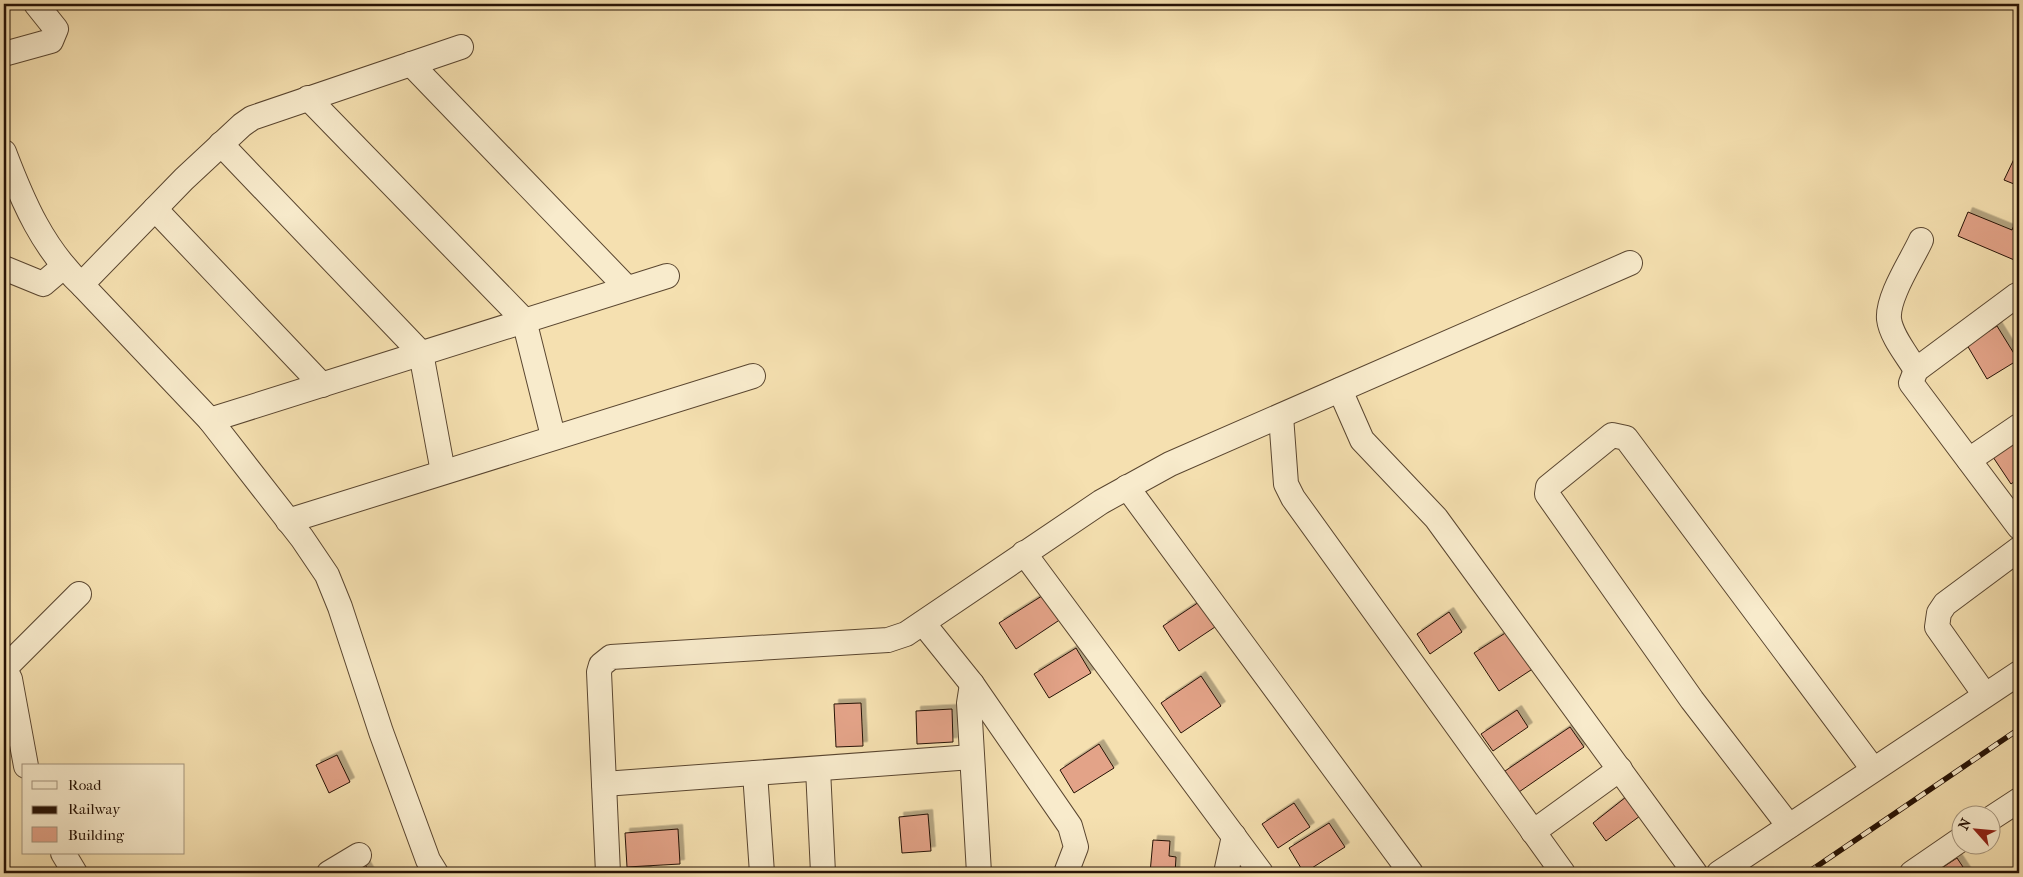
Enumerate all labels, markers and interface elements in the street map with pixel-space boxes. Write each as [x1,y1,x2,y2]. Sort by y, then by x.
legend [22,764,185,854]
text: Road [68,776,102,794]
text: Railway [68,800,121,818]
north arrow [1950,804,2000,854]
text: N [1955,815,1975,833]
text: Building [68,826,125,844]

